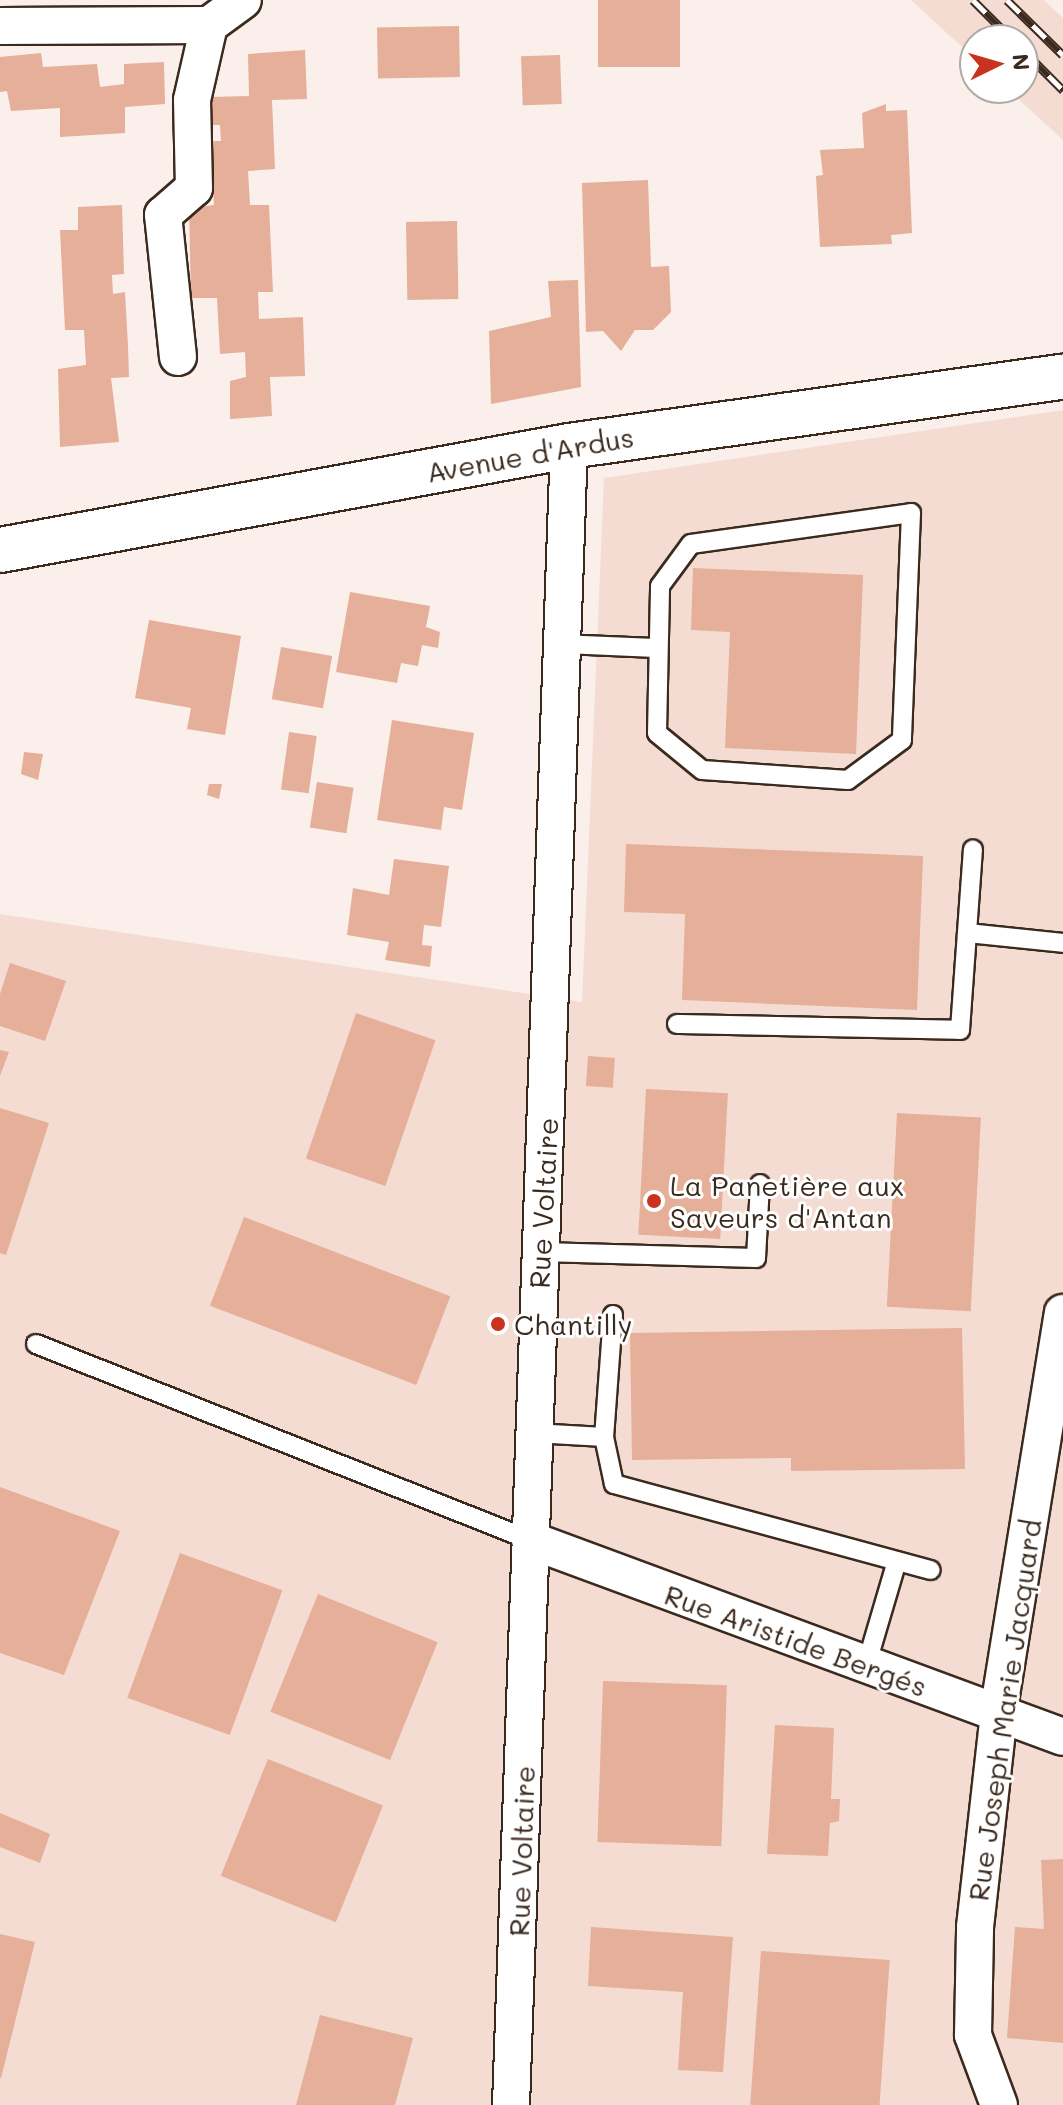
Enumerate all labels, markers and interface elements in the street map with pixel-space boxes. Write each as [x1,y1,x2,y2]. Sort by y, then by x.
north arrow [959,24,1039,104]
text: N [1006,52,1037,72]
street label: Avenue d'Ardus [424,419,636,489]
street label: Rue Voltaire [522,1117,564,1289]
place label: La Panetière aux Saveurs d'Antan [670,1168,904,1234]
marker: La Panetière aux Saveurs d'Antan [645,1192,663,1210]
place label: Chantilly [514,1307,632,1341]
marker: Chantilly [489,1315,507,1333]
street label: Rue Joseph Marie Jacquard [961,1517,1047,1903]
street label: Rue Aristide Bergés [660,1577,932,1703]
street label: Rue Voltaire [501,1765,541,1937]

